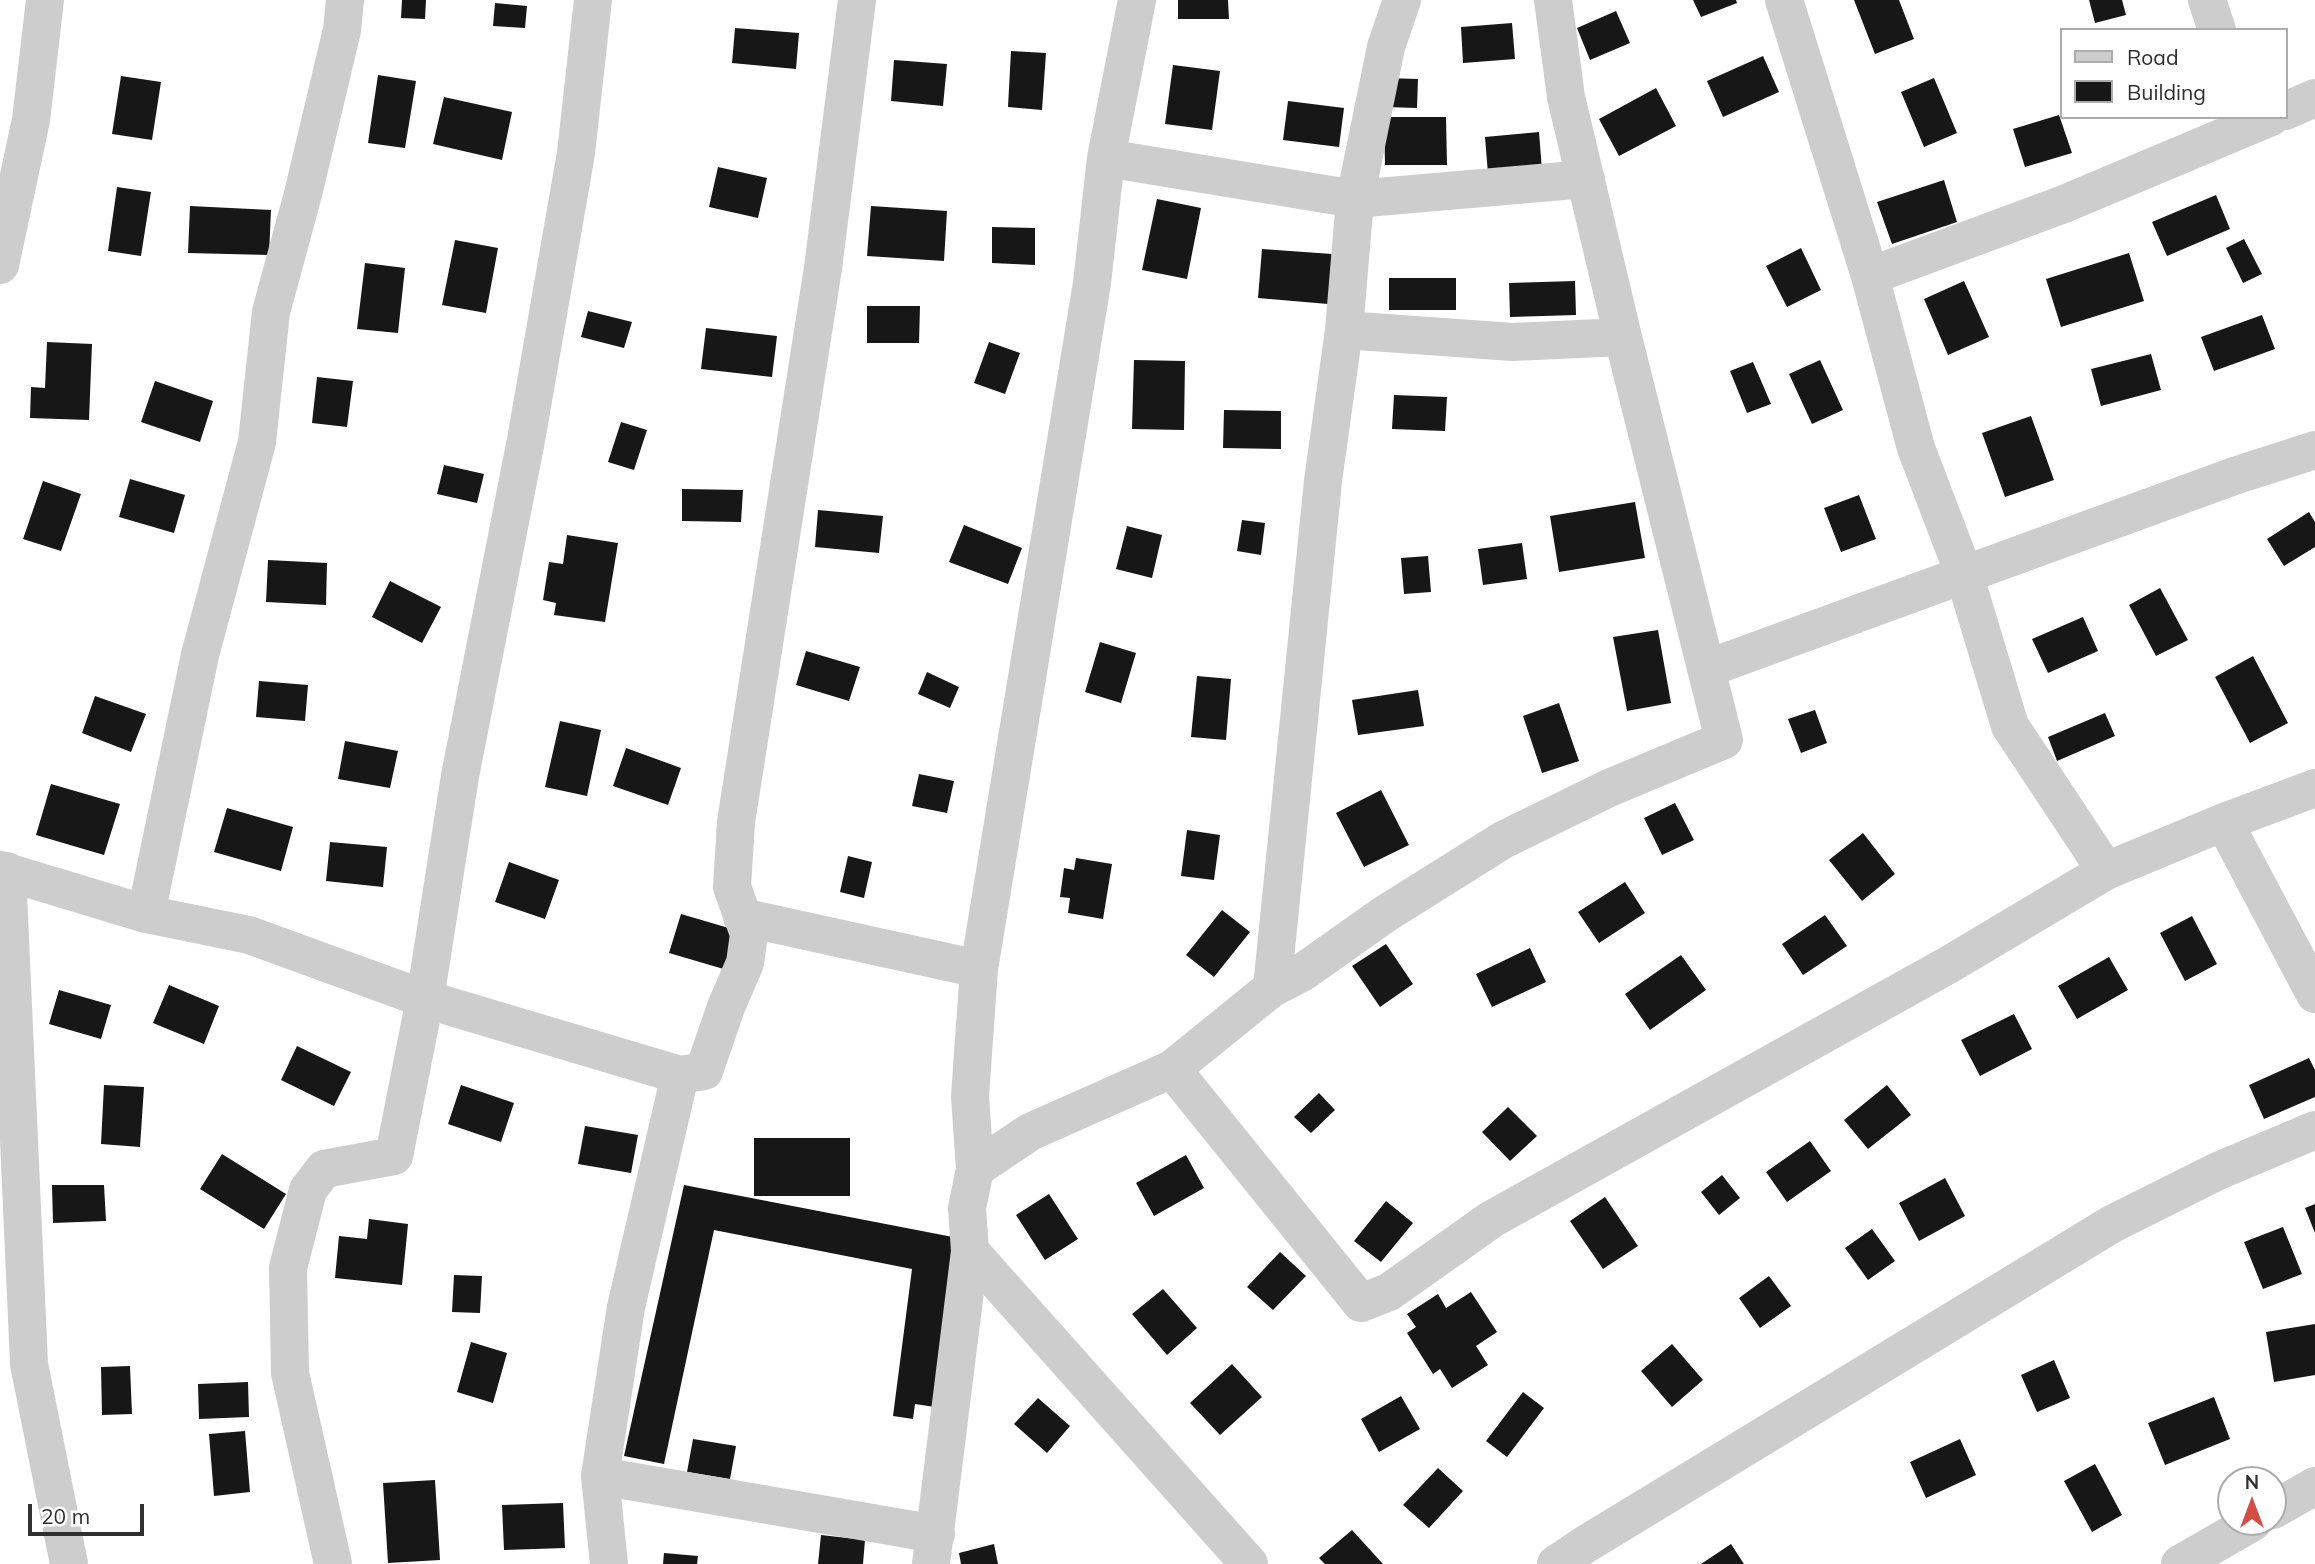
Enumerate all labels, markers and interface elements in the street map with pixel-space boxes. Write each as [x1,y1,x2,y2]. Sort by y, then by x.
legend [2060,28,2287,119]
text: Road [2127,44,2178,70]
text: Building [2127,79,2206,105]
north arrow [2217,1466,2287,1536]
text: N [2245,1470,2259,1494]
scale bar [32,1490,147,1534]
text: 20 m [41,1503,90,1529]

